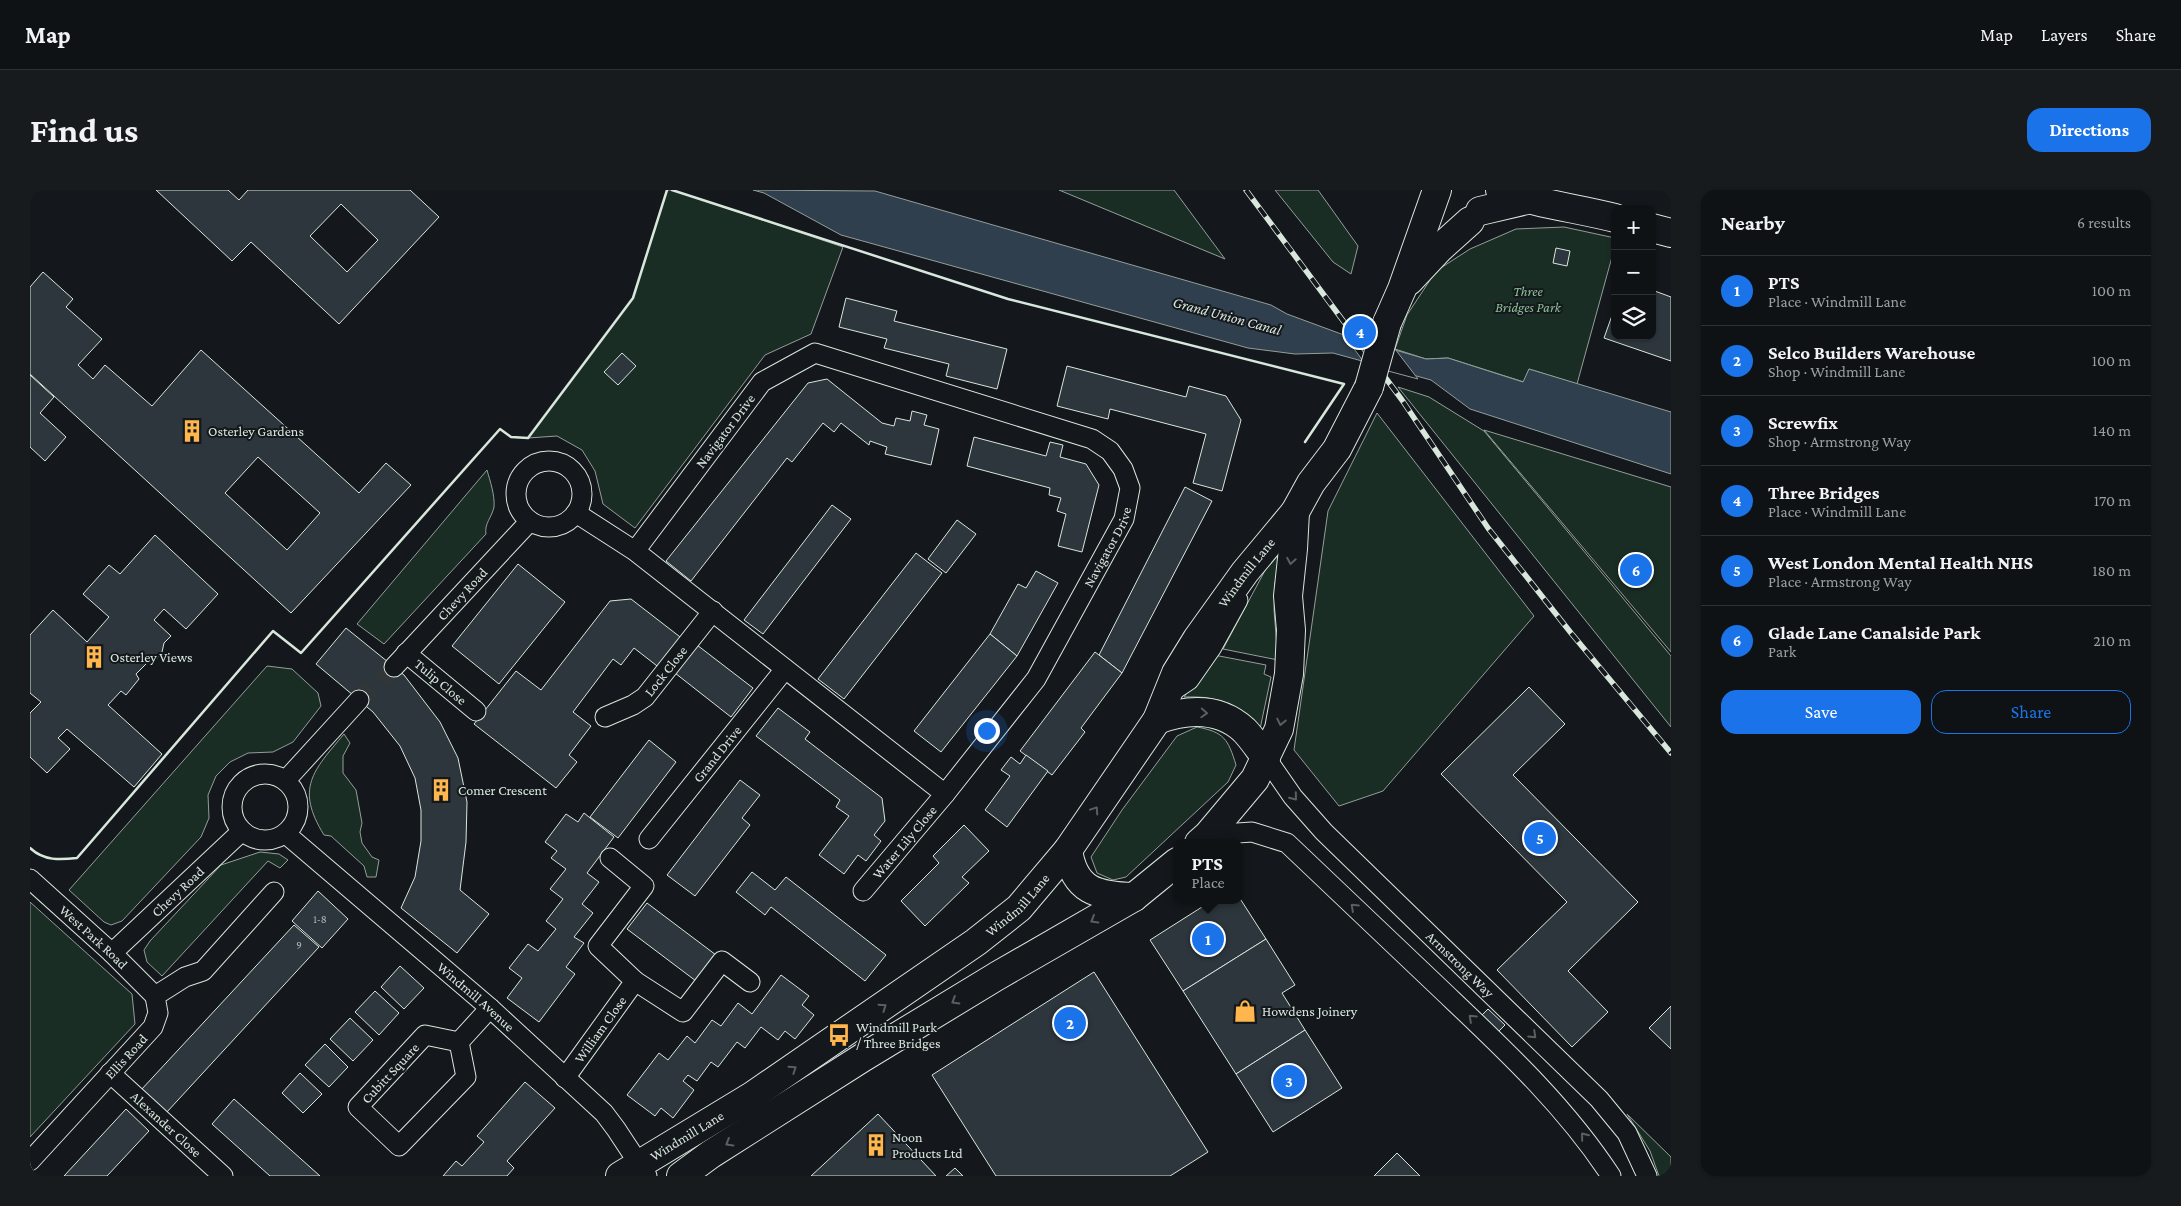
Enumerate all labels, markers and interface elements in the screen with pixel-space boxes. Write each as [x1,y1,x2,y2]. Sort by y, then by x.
text: Map [25,21,71,48]
text: Map [1980,25,2013,45]
text: Layers [2041,25,2088,45]
text: Share [2116,25,2156,45]
button: Directions [2027,108,2151,152]
text: Find us [30,111,138,150]
map controls [1611,205,1656,340]
button: + [1611,205,1656,250]
text: Nearby [1721,211,1785,235]
text: 6 results [2077,214,2131,231]
button: − [1611,250,1656,295]
text: PTS [1768,272,1799,293]
text: 1 [1734,282,1740,299]
text: 100 m [2092,282,2131,299]
park label: Three Bridges Park [1495,283,1562,315]
text: Place · Windmill Lane [1768,293,1906,310]
water label: Grand Union Canal [1171,294,1283,338]
button: layers [1611,295,1656,340]
pin: 4 [1344,313,1376,351]
text: Selco Builders Warehouse [1768,342,1975,363]
text: 2 [1733,352,1741,369]
text: 100 m [2092,352,2131,369]
text: Shop · Windmill Lane [1768,363,1905,380]
street label: Navigator Drive [692,391,758,471]
text: Screwfix [1768,412,1838,433]
building icon: Osterley Gardens [179,418,205,444]
text: 3 [1733,422,1741,439]
text: 140 m [2093,422,2131,439]
place label: Osterley Gardens [208,423,304,439]
text: Shop · Armstrong Way [1768,433,1911,450]
text: Three Bridges [1768,482,1879,503]
text: 4 [1733,492,1741,509]
text: 170 m [2094,492,2131,509]
text: Place · Windmill Lane [1768,503,1906,520]
street label: Navigator Drive [1080,506,1134,590]
street label: Windmill Lane [1214,535,1278,610]
pin: 6 [1620,551,1652,589]
text: West London Mental Health NHS [1768,552,2033,573]
one-way arrow [1287,556,1297,565]
text: 5 [1733,562,1741,579]
text: 180 m [2092,562,2131,579]
street label: Chevy Road [434,564,491,623]
text: Place · Armstrong Way [1768,573,1912,590]
text: Glade Lane Canalside Park [1768,622,1981,643]
text: 6 [1733,632,1741,649]
text: 210 m [2093,632,2131,649]
street label: Lock Close [641,643,690,699]
text: Park [1768,643,1796,660]
building icon: Osterley Views [81,644,107,670]
place label: Osterley Views [110,649,193,665]
street label: Tulip Close [411,655,470,708]
button: Save [1721,690,1921,734]
button: Share [1931,690,2131,734]
one-way arrow [1200,707,1208,718]
one-way arrow [1276,717,1287,726]
your location [974,718,1000,744]
street label: Grand Drive [690,722,745,785]
building icon: Comer Crescent [428,777,454,803]
place label: Comer Crescent [458,782,547,798]
one-way arrow [1288,792,1297,801]
street label: Water Lily Close [869,802,940,882]
one-way arrow [1089,806,1098,816]
pin: 5 [1524,819,1556,857]
popup [1173,839,1243,904]
text: PTS [1191,853,1223,874]
street label: Chevy Road [148,863,208,920]
street label: Windmill Lane [982,870,1053,939]
text: Place [1191,874,1225,891]
street label: West Park Road [56,901,132,973]
one-way arrow [1350,904,1359,913]
house number: 1-8 [313,913,327,925]
one-way arrow [1090,914,1099,924]
pin: 1 [1192,920,1224,958]
street label: Armstrong Way [1423,928,1498,1001]
house number: 9 [296,939,302,951]
street label: Windmill Avenue [434,959,518,1035]
street label: William Close [571,993,630,1066]
one-way arrow [952,995,961,1004]
shop icon: Howdens Joinery [1232,998,1258,1024]
place label: Howdens Joinery [1262,1003,1358,1019]
one-way arrow [877,1004,887,1013]
pin: 2 [1054,1004,1086,1042]
one-way arrow [1468,1015,1477,1024]
place label: Windmill Park / Three Bridges [856,1019,940,1051]
bus stop icon: Windmill Park / Three Bridges [826,1022,852,1048]
one-way arrow [1528,1029,1537,1038]
street label: Ellis Road [101,1030,151,1082]
street label: Cubitt Square [358,1039,422,1107]
pin: 3 [1273,1062,1305,1100]
one-way arrow [787,1066,797,1075]
street label: Alexander Close [128,1088,205,1160]
street label: Windmill Lane [647,1107,726,1164]
place label: Noon Products Ltd [892,1129,963,1161]
building icon: Noon Products Ltd [863,1132,889,1158]
one-way arrow [1581,1133,1589,1142]
one-way arrow [726,1137,735,1147]

